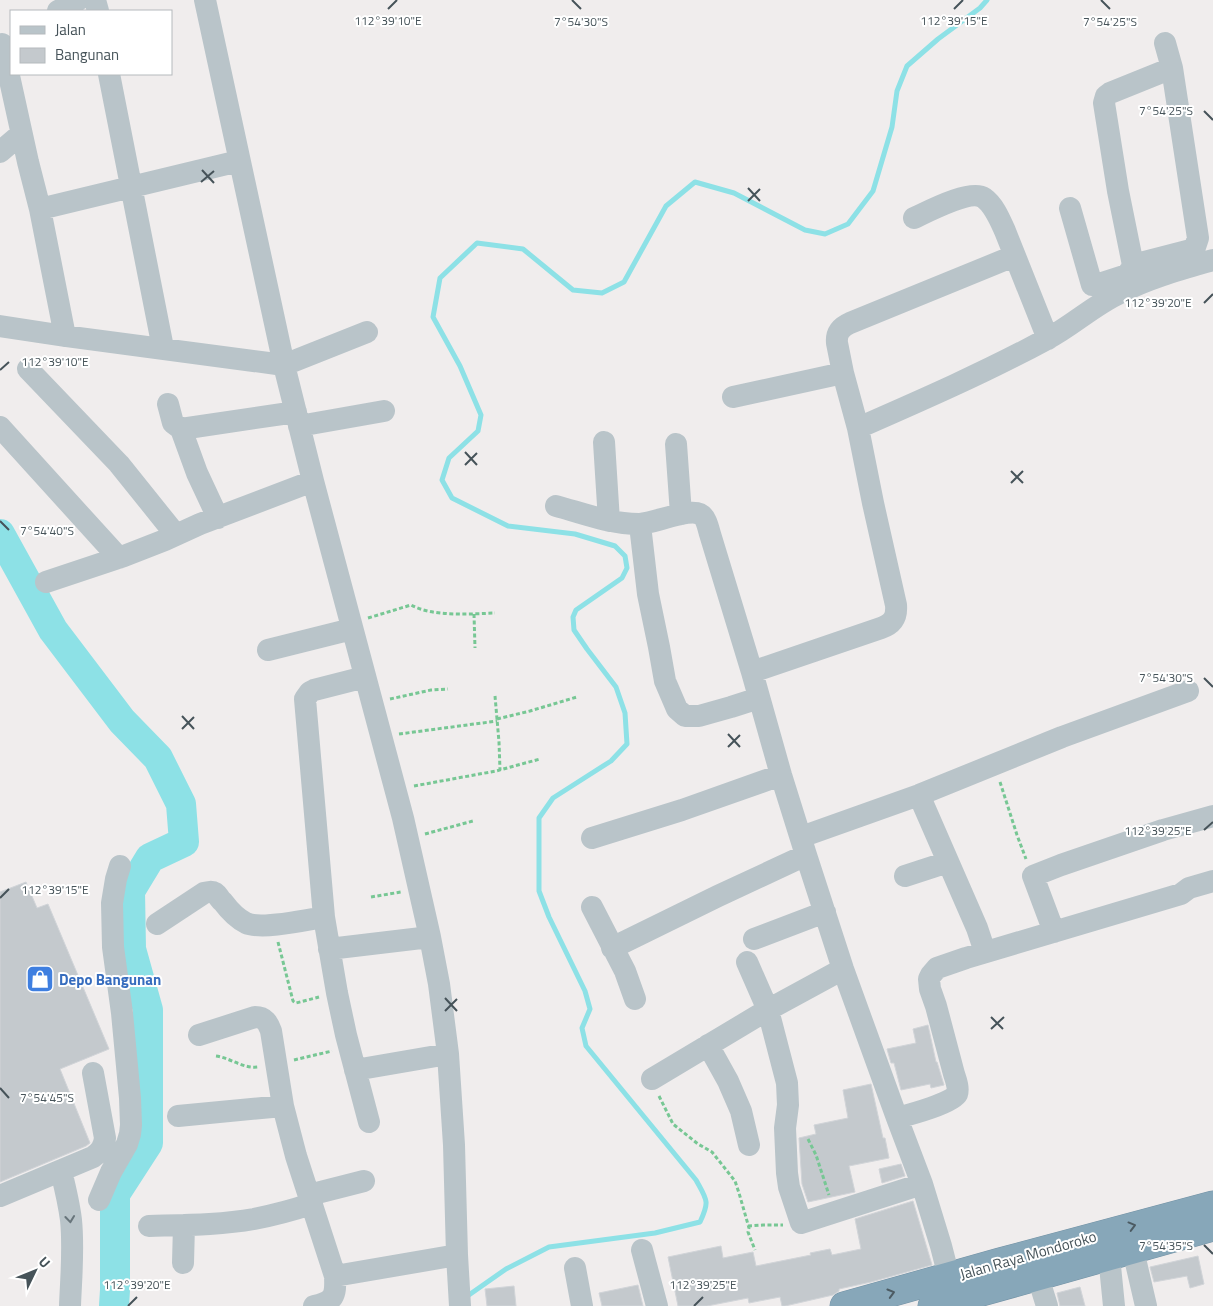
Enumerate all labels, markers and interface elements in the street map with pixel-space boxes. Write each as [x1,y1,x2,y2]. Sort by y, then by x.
legend [10,10,172,75]
text: 112°39'10"E [354,11,422,30]
text: 112°39'15"E [920,11,988,30]
text: 7°54'30"S [554,12,608,31]
text: 7°54'25"S [1083,12,1137,31]
text: Jalan [55,18,86,41]
text: Bangunan [55,43,119,66]
text: 7°54'25"S [1139,101,1193,120]
text: 112°39'20"E [1124,293,1192,312]
text: 112°39'10"E [21,352,89,371]
text: 7°54'40"S [20,521,74,540]
text: 7°54'30"S [1139,668,1193,687]
text: 112°39'25"E [1124,821,1192,840]
text: 112°39'15"E [21,880,89,899]
shop icon: Depo Bangunan [25,964,55,994]
place label: Depo Bangunan [59,968,161,991]
text: 7°54'45"S [20,1088,74,1107]
one-way arrow [64,1215,75,1223]
one-way arrow [1128,1221,1137,1232]
street label: Jalan Raya Mondoroko [957,1224,1099,1285]
text: 7°54'35"S [1139,1236,1193,1255]
north arrow [10,1246,60,1296]
text: U [34,1251,56,1272]
text: 112°39'20"E [103,1275,171,1294]
text: 112°39'25"E [669,1275,737,1294]
one-way arrow [887,1288,896,1299]

